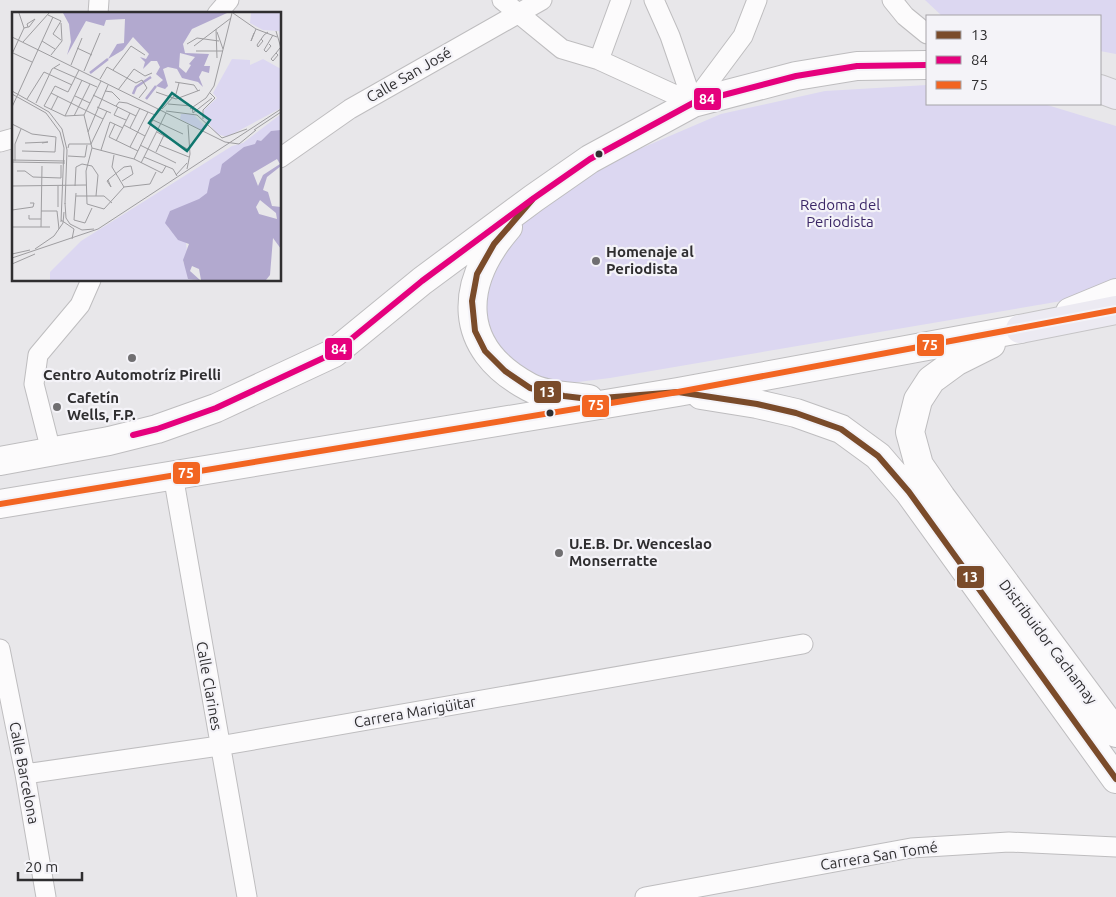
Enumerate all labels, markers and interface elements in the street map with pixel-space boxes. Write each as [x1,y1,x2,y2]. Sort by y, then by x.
inset map [12,12,281,281]
legend [926,15,1101,105]
text: 13 [971,26,988,43]
street label: Calle San José [363,43,454,106]
text: 84 [971,51,988,68]
text: 75 [971,76,988,93]
line badge: 84 [693,87,722,111]
text: 84 [699,91,715,107]
unlabelled marker [594,149,604,159]
park label: Redoma del Periodista [800,196,880,230]
place label: Homenaje al Periodista [606,243,694,277]
marker: Homenaje al Periodista [590,255,602,267]
line badge: 75 [916,333,945,357]
line badge: 84 [324,337,353,361]
text: 75 [922,337,938,353]
text: 84 [331,341,347,357]
marker: Centro Automotríz Pirelli [126,352,138,364]
place label: Centro Automotríz Pirelli [43,366,221,383]
line badge: 13 [533,380,562,404]
text: 13 [539,384,555,400]
place label: Cafetín Wells, F.P. [67,389,136,423]
line badge: 75 [581,394,610,418]
text: 75 [588,397,604,413]
marker: Cafetín Wells, F.P. [51,401,63,413]
unlabelled marker [545,408,555,418]
line badge: 75 [172,461,201,485]
text: 75 [178,465,194,481]
place label: U.E.B. Dr. Wenceslao Monserratte [569,535,712,569]
marker: U.E.B. Dr. Wenceslao Monserratte [553,547,565,559]
line badge: 13 [956,565,985,589]
text: 13 [962,569,978,585]
street label: Distribuidor Cachamay [996,576,1101,707]
street label: Calle Clarines [193,640,226,732]
street label: Carrera Marigüitar [353,692,478,731]
street label: Calle Barcelona [6,720,43,825]
street label: Carrera San Tomé [819,838,939,873]
scale bar [18,850,81,882]
text: 20 m [25,858,58,875]

